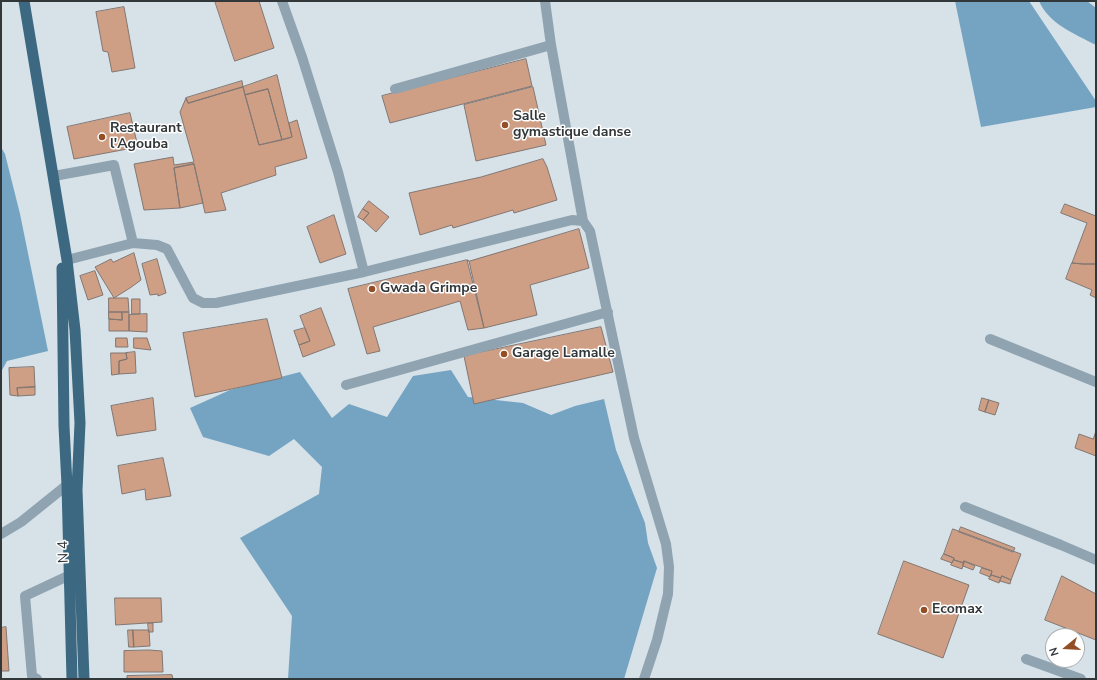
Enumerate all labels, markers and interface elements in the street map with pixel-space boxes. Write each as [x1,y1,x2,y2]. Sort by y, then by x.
place label: Salle gymastique danse [513,109,631,142]
marker: Salle gymastique danse [500,120,510,130]
place label: Restaurant l'Agouba [110,121,182,154]
marker: Restaurant l'Agouba [97,132,107,142]
place label: Gwada Grimpe [380,281,477,297]
marker: Gwada Grimpe [367,284,377,294]
place label: Garage Lamalle [512,346,615,362]
marker: Garage Lamalle [499,349,509,359]
street label: N 4 [55,541,73,563]
place label: Ecomax [932,602,982,618]
marker: Ecomax [919,605,929,615]
north arrow [1045,628,1085,668]
text: N [1046,645,1062,658]

